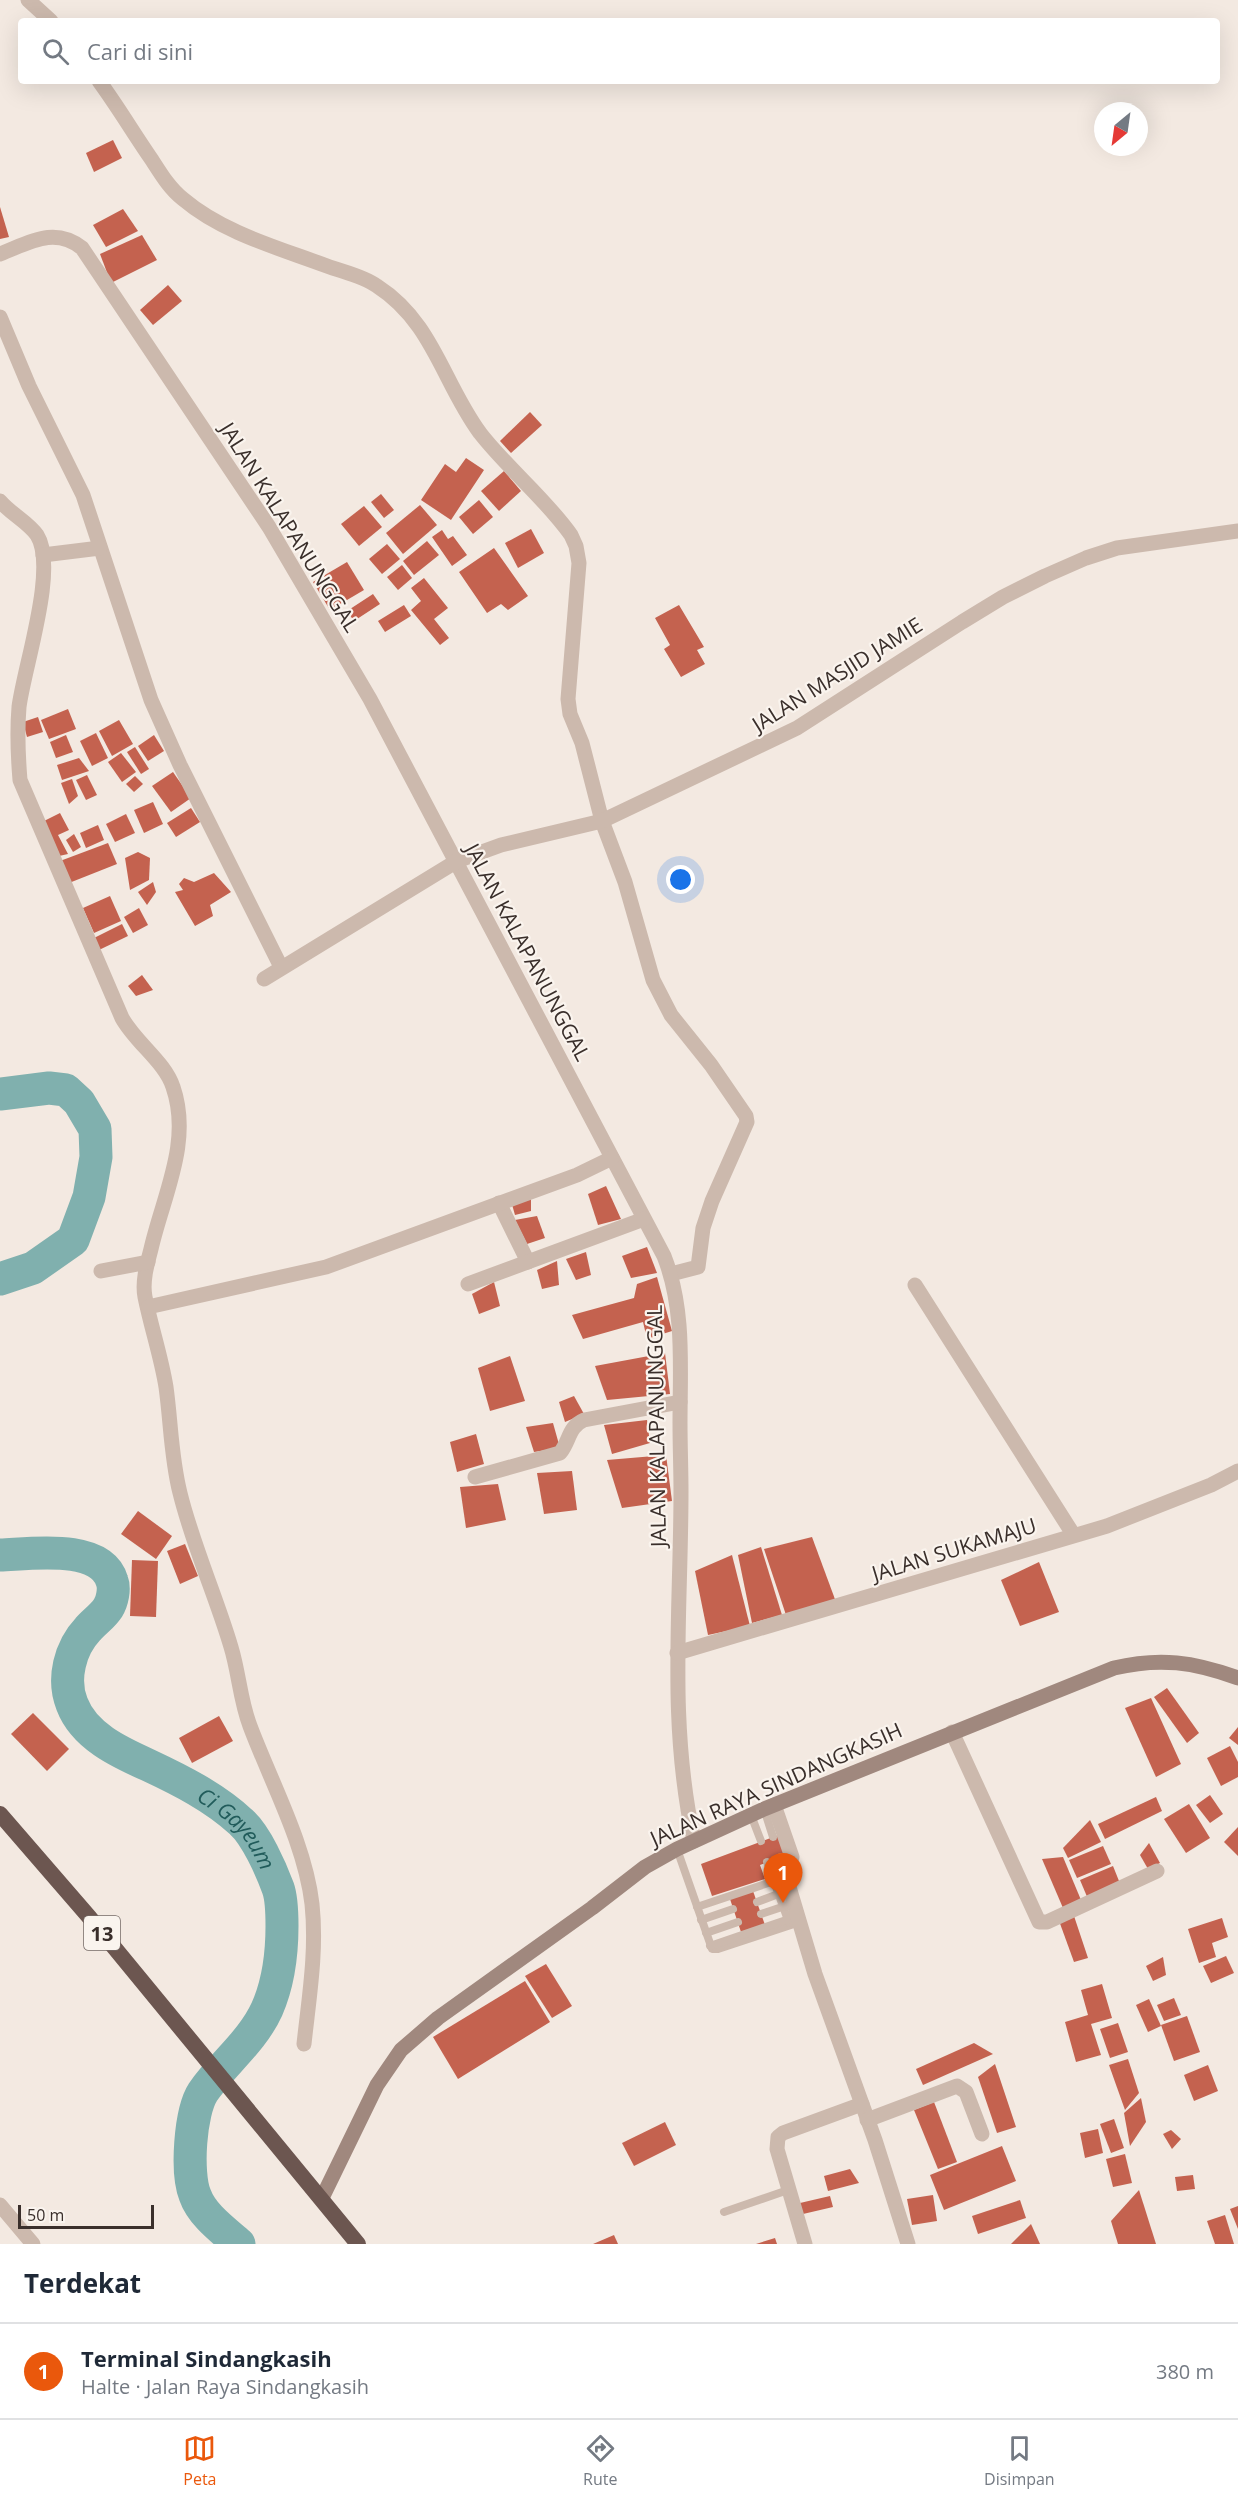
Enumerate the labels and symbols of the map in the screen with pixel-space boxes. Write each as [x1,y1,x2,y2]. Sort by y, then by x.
north arrow [1094,102,1148,156]
street label: JALAN KALAPANUNGGAL [213,415,366,637]
street label: JALAN MASJID JAMIE [745,610,927,739]
street label: JALAN KALAPANUNGGAL [458,837,597,1066]
your location [666,865,695,894]
street label: JALAN KALAPANUNGGAL [640,1305,672,1549]
street label: JALAN SUKAMAJU [866,1511,1040,1588]
street label: JALAN RAYA SINDANGKASIH [644,1716,906,1853]
water label: Ci Gayeum [192,1779,283,1874]
pin: 1 [764,1854,802,1903]
road number: 13 [84,1916,120,1950]
scale bar [18,2202,154,2230]

